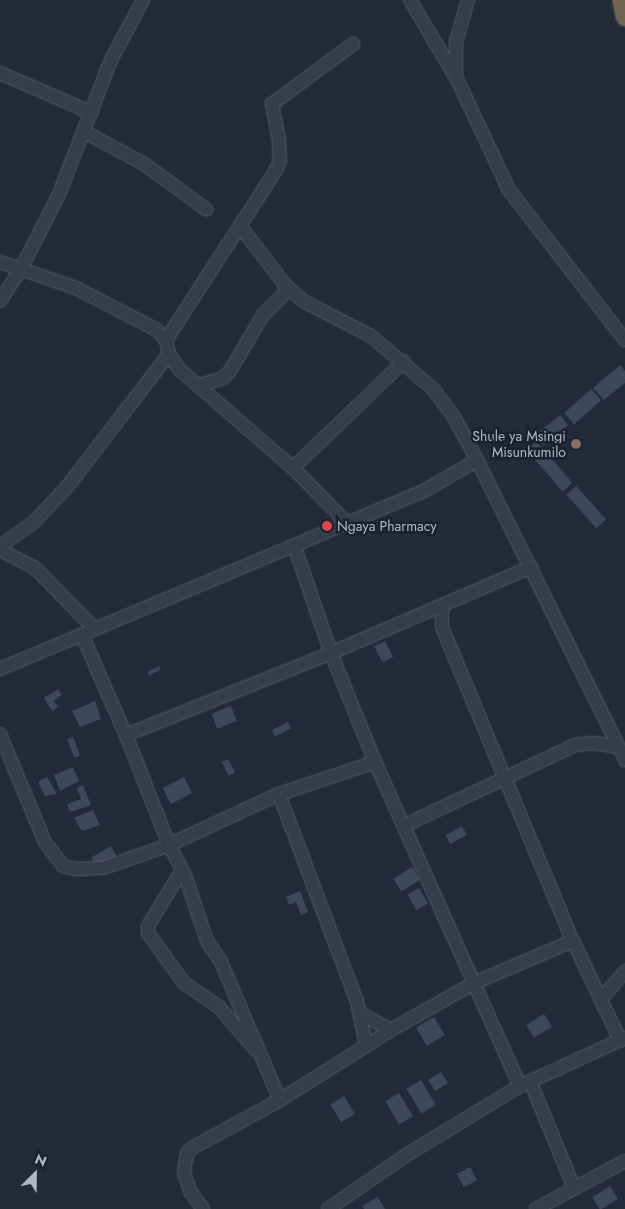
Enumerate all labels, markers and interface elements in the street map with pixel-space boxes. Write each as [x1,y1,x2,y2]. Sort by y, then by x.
place label: Shule ya Msingi Misunkumilo [472,428,566,461]
marker: Shule ya Msingi Misunkumilo [570,438,582,450]
place label: Ngaya Pharmacy [337,518,437,534]
marker: Ngaya Pharmacy [321,520,333,532]
north arrow [10,1149,60,1199]
text: N [32,1149,50,1172]

